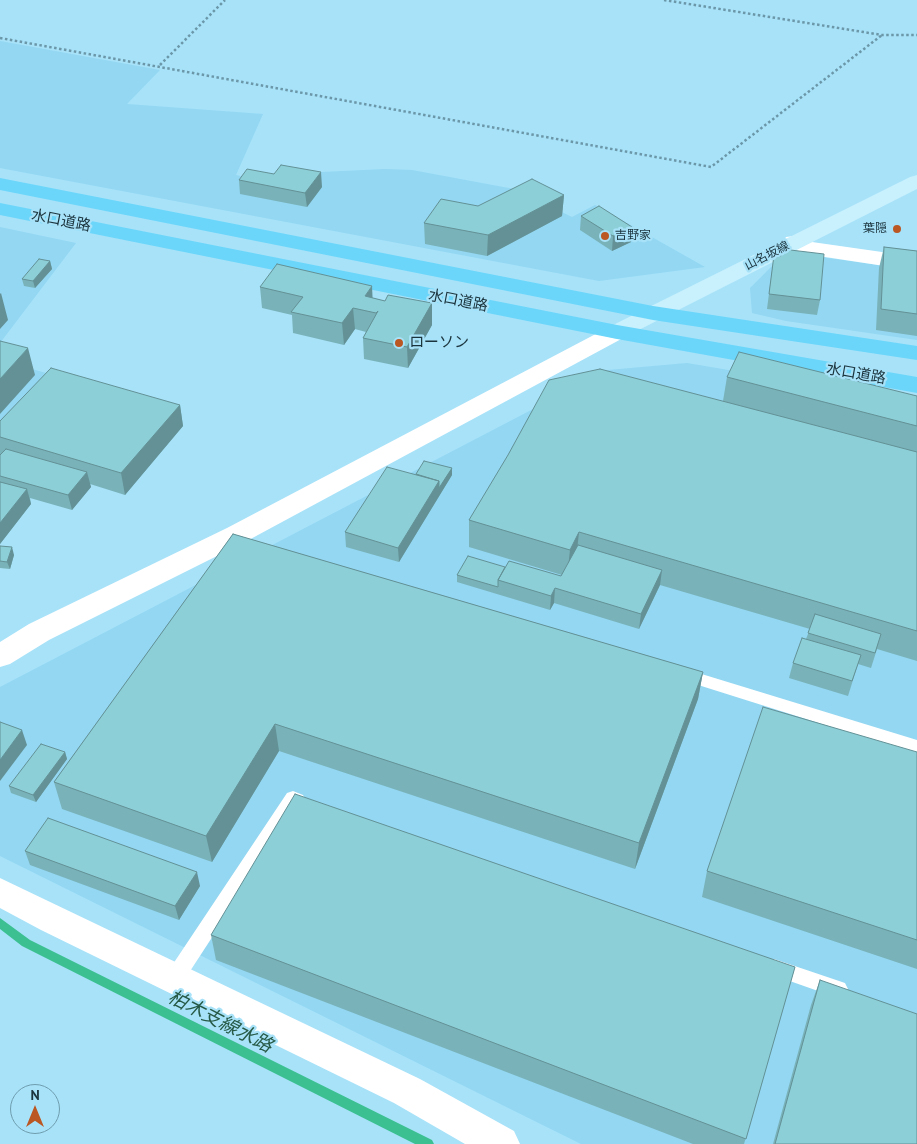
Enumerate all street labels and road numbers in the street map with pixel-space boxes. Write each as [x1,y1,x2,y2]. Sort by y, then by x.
street label: 水口道路 [30,206,92,236]
street label: 山名坂線 [742,239,792,273]
street label: 水口道路 [427,286,489,316]
street label: 水口道路 [825,360,887,388]

